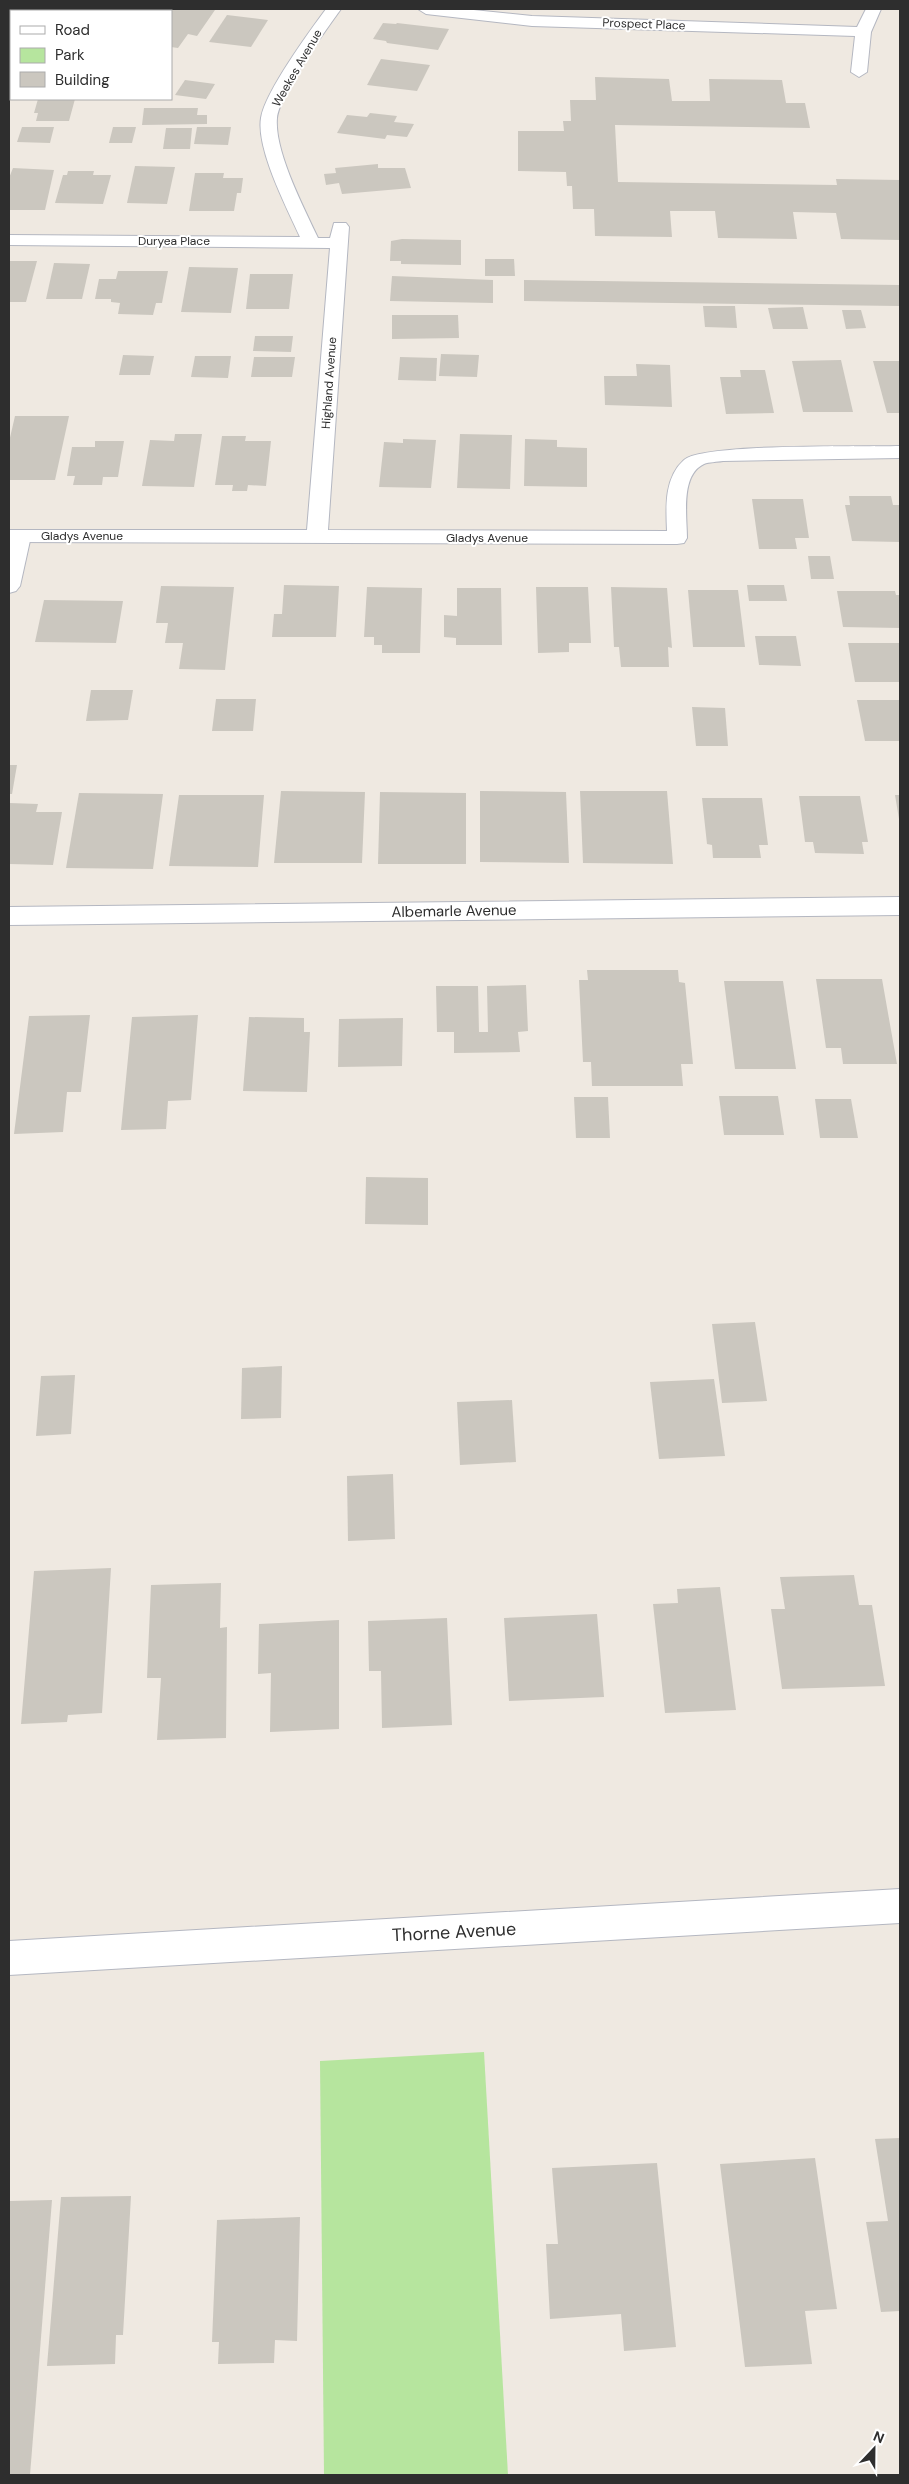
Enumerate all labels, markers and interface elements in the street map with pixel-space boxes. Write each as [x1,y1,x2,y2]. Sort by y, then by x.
legend [10,10,172,100]
street label: Prospect Place [602,15,686,33]
text: Road [55,20,90,40]
street label: Weekes Avenue [268,26,326,110]
text: Park [55,45,85,65]
text: Building [55,70,110,90]
street label: Duryea Place [138,233,210,249]
street label: Highland Avenue [318,336,340,430]
street label: Gladys Avenue [41,528,123,544]
street label: Gladys Avenue [446,530,528,546]
street label: Albemarle Avenue [391,900,517,922]
street label: Thorne Avenue [391,1917,517,1947]
north arrow [849,2424,899,2474]
text: N [871,2427,887,2447]

